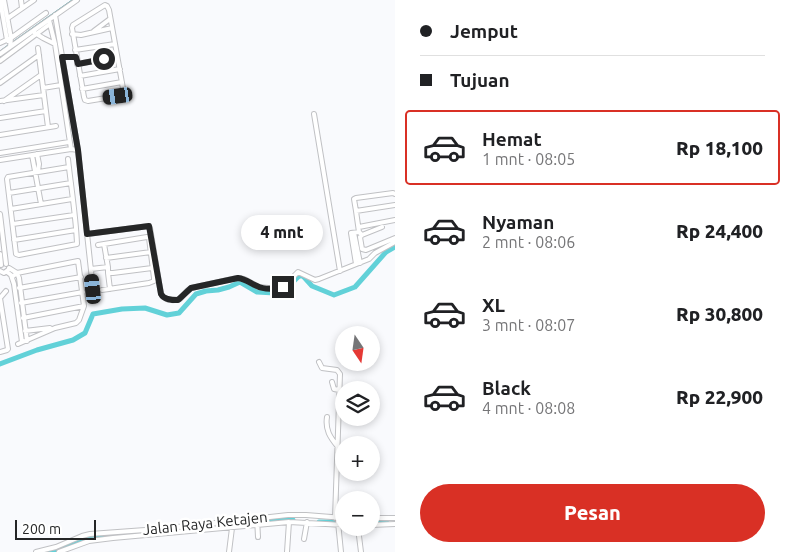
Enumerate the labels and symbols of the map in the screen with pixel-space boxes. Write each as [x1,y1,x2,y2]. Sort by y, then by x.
route start [93,48,115,70]
car [102,86,133,106]
callout: 4 mnt [242,214,324,250]
car [83,273,102,305]
route end [272,276,294,298]
north arrow [335,326,380,371]
street label: Jalan Raya Ketajen [142,508,268,538]
scale bar [15,517,96,540]

